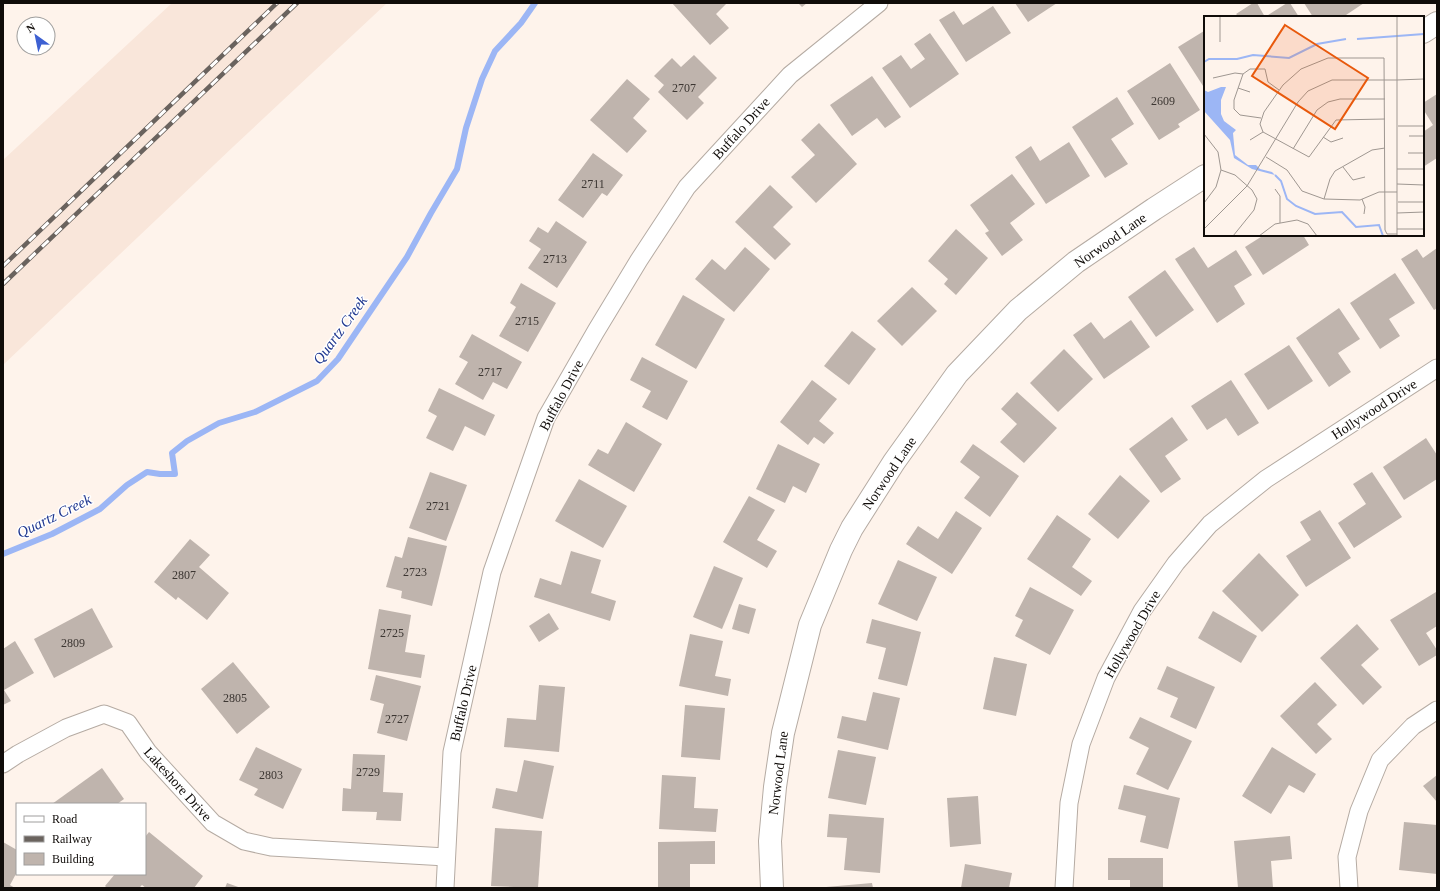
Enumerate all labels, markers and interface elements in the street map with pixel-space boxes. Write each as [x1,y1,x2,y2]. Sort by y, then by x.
north arrow [16,16,56,56]
inset map [1204,16,1424,236]
text: N [24,20,37,35]
house number: 2707 [672,81,696,95]
street label: Buffalo Drive [710,94,773,162]
house number: 2609 [1151,94,1175,108]
house number: 2711 [581,177,605,191]
street label: Norwood Lane [1071,210,1149,271]
house number: 2713 [543,252,567,266]
water label: Quartz Creek [310,292,370,367]
house number: 2715 [515,314,539,328]
street label: Buffalo Drive [537,357,586,433]
house number: 2717 [478,365,502,379]
street label: Hollywood Drive [1329,376,1420,443]
street label: Norwood Lane [860,434,919,512]
water label: Quartz Creek [14,491,94,541]
house number: 2721 [426,499,450,513]
house number: 2723 [403,565,427,579]
house number: 2807 [172,568,196,582]
street label: Hollywood Drive [1101,588,1164,681]
house number: 2725 [380,626,404,640]
house number: 2809 [61,636,85,650]
street label: Buffalo Drive [447,663,480,743]
house number: 2805 [223,691,247,705]
house number: 2727 [385,712,409,726]
street label: Norwood Lane [766,730,791,816]
street label: Lakeshore Drive [141,745,215,824]
house number: 2729 [356,765,380,779]
house number: 2803 [259,768,283,782]
legend [16,803,146,875]
text: Road [52,812,77,826]
text: Railway [52,832,92,846]
text: Building [52,852,94,866]

